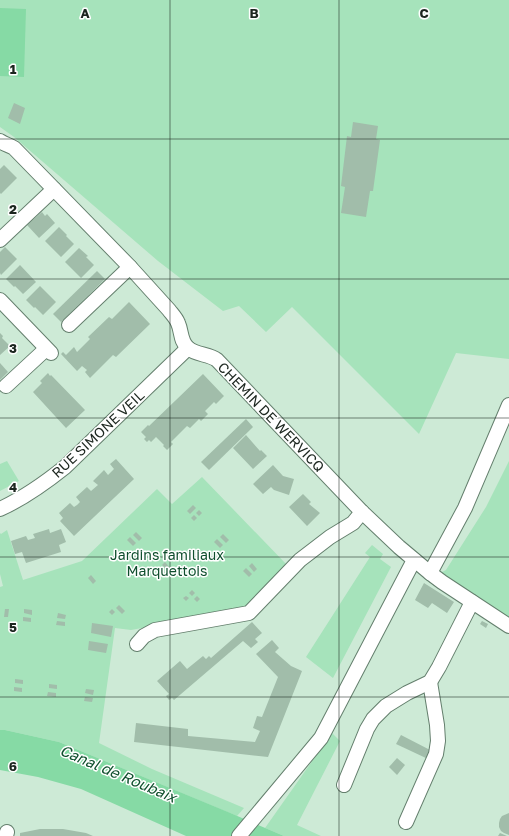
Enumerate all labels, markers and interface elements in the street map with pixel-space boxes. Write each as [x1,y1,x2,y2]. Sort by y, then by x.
text: A [80,5,90,21]
text: B [249,5,259,21]
text: C [419,5,429,21]
text: 1 [10,61,17,77]
text: 2 [9,201,17,217]
text: 3 [9,340,17,356]
street label: CHEMIN DE WERVICQ [215,358,328,475]
street label: RUE SIMONE VEIL [48,386,147,481]
text: 4 [9,479,17,495]
park label: Jardins familiaux Marquettois [110,546,224,579]
text: 5 [9,619,17,635]
water label: Canal de Roubaix [57,740,181,806]
text: 6 [9,758,17,774]

